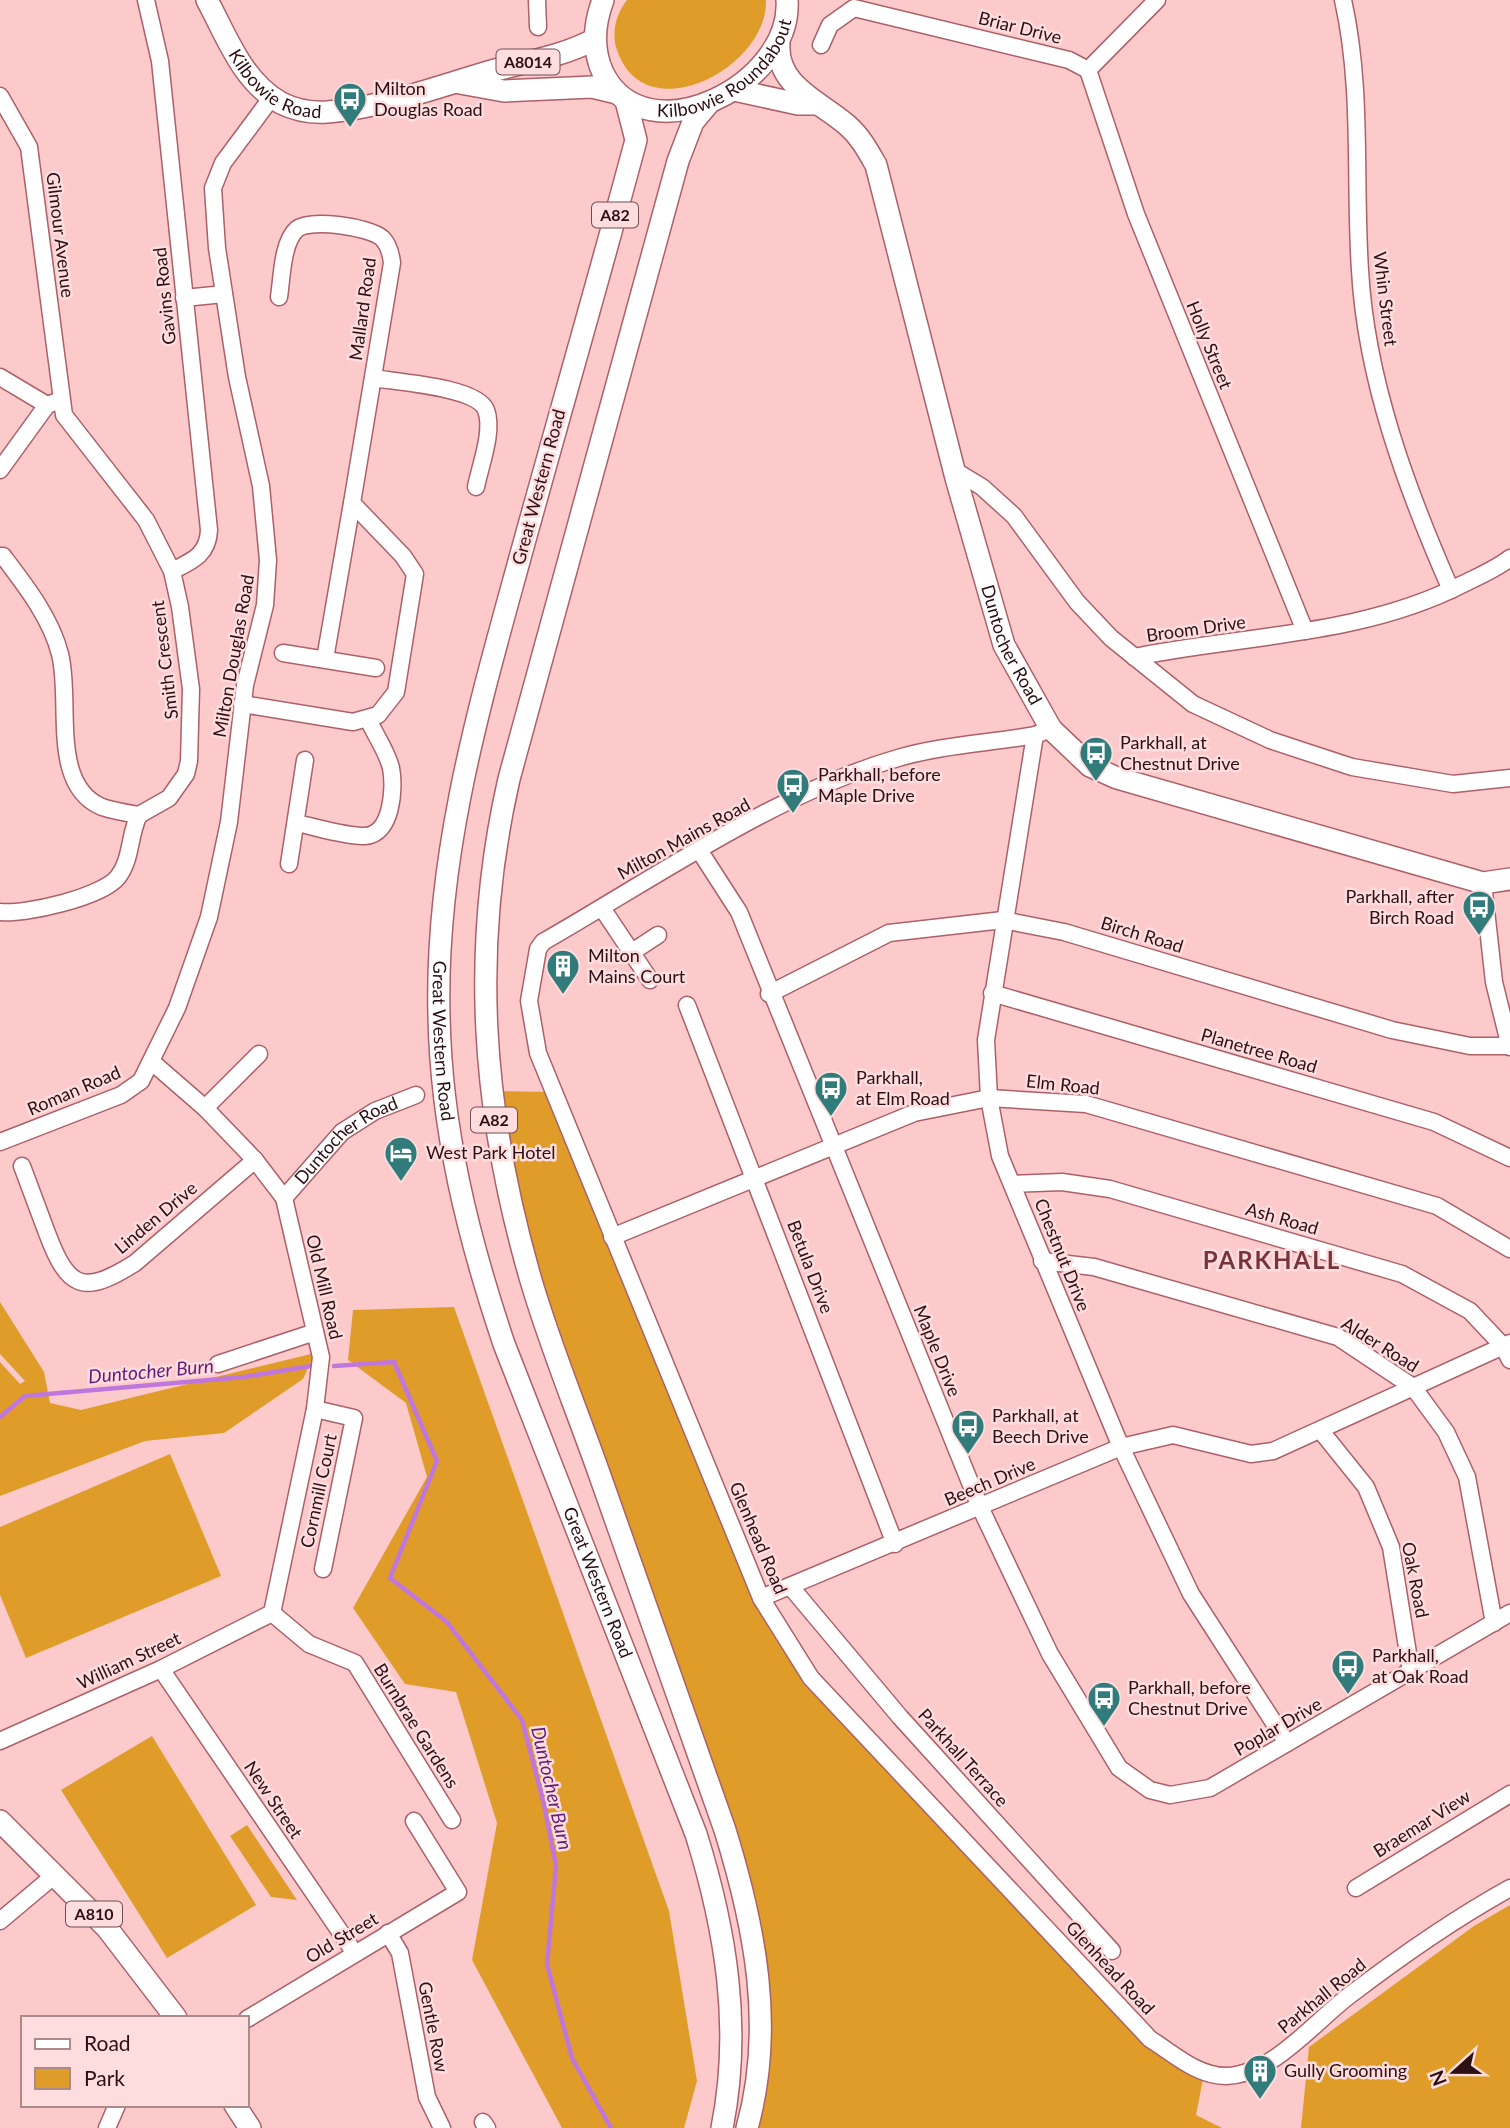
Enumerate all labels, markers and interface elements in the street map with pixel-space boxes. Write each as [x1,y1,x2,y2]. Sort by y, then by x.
street label: Briar Drive [976,6,1064,48]
street label: Kilbowie Roundabout [657,16,796,121]
street label: Kilbowie Road [225,45,322,122]
road number: A8014 [496,50,560,74]
place label: Milton Douglas Road [374,77,483,120]
bus stop icon: Milton Douglas Road [331,80,369,129]
street label: Gilmour Avenue [42,171,80,299]
road number: A82 [592,202,638,228]
street label: Gavins Road [148,246,180,346]
street label: Whin Street [1369,250,1403,348]
street label: Mallard Road [344,256,380,362]
street label: Holly Street [1182,297,1238,392]
street label: Great Western Road [507,406,569,567]
street label: Milton Douglas Road [208,573,258,739]
street label: Duntocher Road [977,582,1047,708]
street label: Smith Crescent [146,599,182,721]
street label: Broom Drive [1145,610,1247,646]
place label: Parkhall, at Chestnut Drive [1120,731,1240,774]
bus stop icon: Parkhall, at Chestnut Drive [1077,734,1115,783]
place label: Parkhall, before Maple Drive [818,763,941,806]
bus stop icon: Parkhall, before Maple Drive [774,766,812,815]
street label: Milton Mains Road [613,793,754,884]
place label: Parkhall, after Birch Road [1346,885,1454,928]
bus stop icon: Parkhall, after Birch Road [1460,888,1498,937]
street label: Birch Road [1098,911,1186,957]
place label: Milton Mains Court [588,944,686,987]
building icon: Milton Mains Court [544,947,582,996]
street label: Great Western Road [429,960,460,1122]
street label: Planetree Road [1199,1023,1320,1077]
street label: Roman Road [24,1061,124,1120]
place label: Parkhall, at Elm Road [856,1066,950,1109]
bus stop icon: Parkhall, at Elm Road [812,1069,850,1118]
street label: Elm Road [1025,1069,1101,1099]
street label: Duntocher Road [289,1091,401,1188]
road number: A82 [471,1108,517,1132]
hotel icon: West Park Hotel [382,1134,420,1183]
place label: West Park Hotel [426,1141,555,1163]
street label: Linden Drive [110,1176,201,1258]
street label: Chestnut Drive [1030,1195,1096,1314]
street label: Ash Road [1243,1197,1321,1239]
street label: Betula Drive [783,1217,839,1316]
street label: Old Mill Road [302,1232,348,1341]
district label: PARKHALL [1203,1245,1341,1274]
street label: Maple Drive [910,1302,966,1400]
street label: Alder Road [1338,1312,1423,1376]
water label: Duntocher Burn [87,1354,215,1387]
place label: Parkhall, at Beech Drive [992,1404,1089,1447]
bus stop icon: Parkhall, at Beech Drive [949,1407,987,1456]
street label: Cornmill Court [295,1431,341,1550]
street label: Beech Drive [941,1452,1038,1510]
street label: Glenhead Road [725,1478,792,1597]
street label: Great Western Road [559,1504,638,1661]
street label: Oak Road [1398,1540,1434,1620]
street label: William Street [73,1626,184,1694]
place label: Parkhall, at Oak Road [1372,1644,1469,1687]
bus stop icon: Parkhall, at Oak Road [1329,1647,1367,1696]
street label: Burnbrae Gardens [370,1659,464,1792]
place label: Parkhall, before Chestnut Drive [1128,1676,1251,1719]
bus stop icon: Parkhall, before Chestnut Drive [1085,1679,1123,1728]
street label: Poplar Drive [1230,1692,1325,1760]
street label: Parkhall Terrace [914,1704,1014,1811]
water label: Duntocher Burn [527,1724,578,1852]
street label: New Street [240,1757,308,1843]
street label: Braemar View [1369,1785,1474,1862]
road number: A810 [66,1902,122,1926]
street label: Old Street [301,1907,382,1967]
street label: Glenhead Road [1062,1916,1160,2019]
street label: Parkhall Road [1273,1953,1370,2037]
street label: Gentle Row [414,1979,454,2074]
legend [21,2016,248,2107]
text: Road [84,2030,131,2055]
north arrow [1419,2037,1489,2107]
building icon: Gully Grooming [1241,2052,1279,2101]
place label: Gully Grooming [1284,2059,1407,2081]
text: Park [84,2065,125,2090]
text: N [1424,2067,1451,2089]

